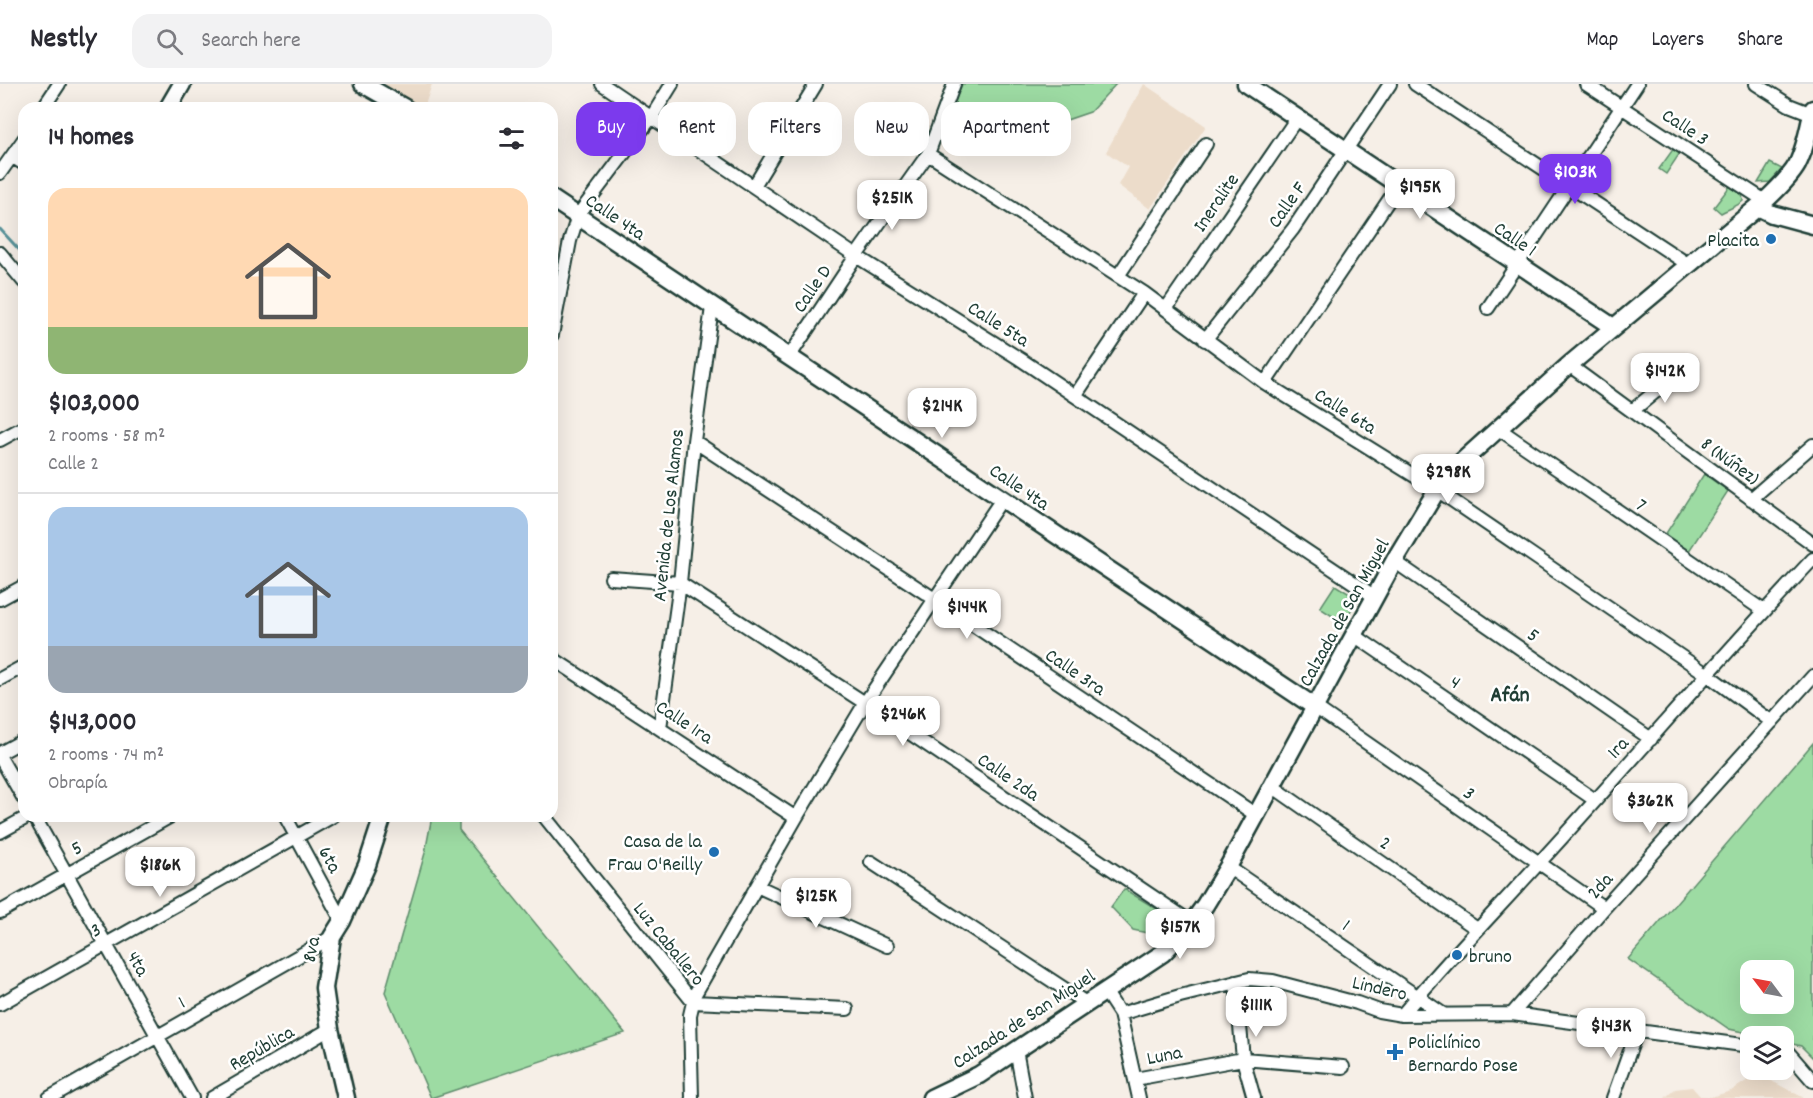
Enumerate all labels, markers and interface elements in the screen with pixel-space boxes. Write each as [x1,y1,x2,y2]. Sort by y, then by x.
search box [132,14,552,68]
text: Nestly [30,21,96,61]
icon: search [153,25,186,58]
text: Search here [201,26,301,57]
text: Map [1587,26,1618,56]
text: Layers [1651,26,1704,56]
text: Share [1737,26,1783,56]
chip: Buy [576,102,646,156]
chip: Rent [658,102,736,156]
chip: Filters [748,102,842,156]
chip: New [854,102,929,156]
chip: Apartment [941,102,1071,156]
street label: Calle 3 [1655,103,1713,154]
text: 14 homes [48,120,134,157]
icon: filters [495,122,528,155]
pin: $103K [1533,154,1617,205]
text: $103K [1553,159,1597,187]
street label: Ineralite [1188,168,1248,239]
pin: $195K [1378,169,1462,220]
text: $195K [1399,174,1441,202]
street label: Calle F [1262,177,1315,235]
pin: $251K [850,180,934,231]
text: $251K [871,185,913,213]
street label: Calle 4ta [579,188,651,249]
street label: Calle 1 [1487,216,1541,265]
icon: home [234,227,342,335]
place label: Placita [1707,228,1760,256]
marker: Placita [1764,232,1778,246]
street label: Calle D [787,260,840,319]
street label: Calle 5ta [961,296,1034,356]
pin: $142K [1623,353,1707,404]
text: $142K [1645,358,1685,386]
street label: Calle 6ta [1308,382,1381,443]
text: $103,000 [48,386,140,423]
pin: $214K [900,388,984,439]
text: $214K [922,393,962,421]
text: 2 rooms · 58 m² [48,423,165,451]
street label: Avenida de Los Alamos [647,428,693,603]
street label: 8 (Núñez) [1694,431,1764,493]
text: Calle 2 [48,451,99,479]
pin: $298K [1406,454,1490,505]
street label: Calle 4ta [983,458,1055,519]
text: $298K [1425,459,1471,487]
street label: 7 [1629,493,1651,520]
street label: Calzada de San Miguel [1293,534,1398,693]
icon: home [234,546,342,654]
pin: $144K [925,589,1009,640]
text: $144K [947,594,987,622]
street label: 5 [1520,622,1544,651]
street label: Calle 3ra [1038,643,1111,704]
street label: 4 [1443,670,1466,697]
district label: Afán [1490,682,1530,712]
street label: Calle 1ra [649,695,718,753]
pin: $246K [861,696,945,747]
text: $246K [880,701,926,729]
text: $143,000 [48,705,137,742]
street label: 1ra [1602,731,1637,766]
text: 2 rooms · 74 m² [48,742,164,770]
street label: Calle 2da [971,747,1045,810]
text: Obrapía [48,770,107,798]
street label: 3 [1457,780,1480,808]
pin: $362K [1608,783,1692,834]
text: $362K [1627,788,1673,816]
place label: Casa de la Frau O'Reilly [608,829,703,880]
street label: 2 [1373,830,1396,858]
street label: 5 [66,835,89,864]
street label: 6ta [310,842,347,879]
marker: Casa de la Frau O'Reilly [707,845,721,859]
pin: $186K [118,847,202,898]
text: $186K [139,852,181,880]
street label: 2da [1582,867,1621,907]
pin: $125K [774,878,858,929]
text: $125K [795,883,837,911]
street label: Luz Caballero [625,897,710,993]
pin: $157K [1138,909,1222,960]
text: $157K [1160,914,1200,942]
street label: 1 [1336,914,1355,939]
street label: 3 [86,917,107,946]
street label: 8va [297,934,329,965]
place label: bruno [1469,944,1512,972]
street label: 4ta [118,947,155,983]
marker: bruno [1450,948,1464,962]
north arrow [1740,960,1794,1014]
map controls [1740,960,1794,1080]
street label: Calzada de San Miguel [948,964,1102,1077]
street label: Lindero [1349,970,1410,1010]
pin: $111K [1214,987,1298,1038]
street label: 1 [174,990,191,1017]
text: $111K [1240,992,1272,1020]
pin: $143K [1569,1008,1653,1059]
text: $143K [1591,1013,1631,1041]
street label: República [225,1019,301,1079]
button: layers [1740,1026,1794,1080]
place label: Policlínico Bernardo Pose [1408,1030,1518,1081]
street label: Luna [1145,1040,1185,1074]
marker: Policlínico Bernardo Pose [1386,1043,1404,1061]

